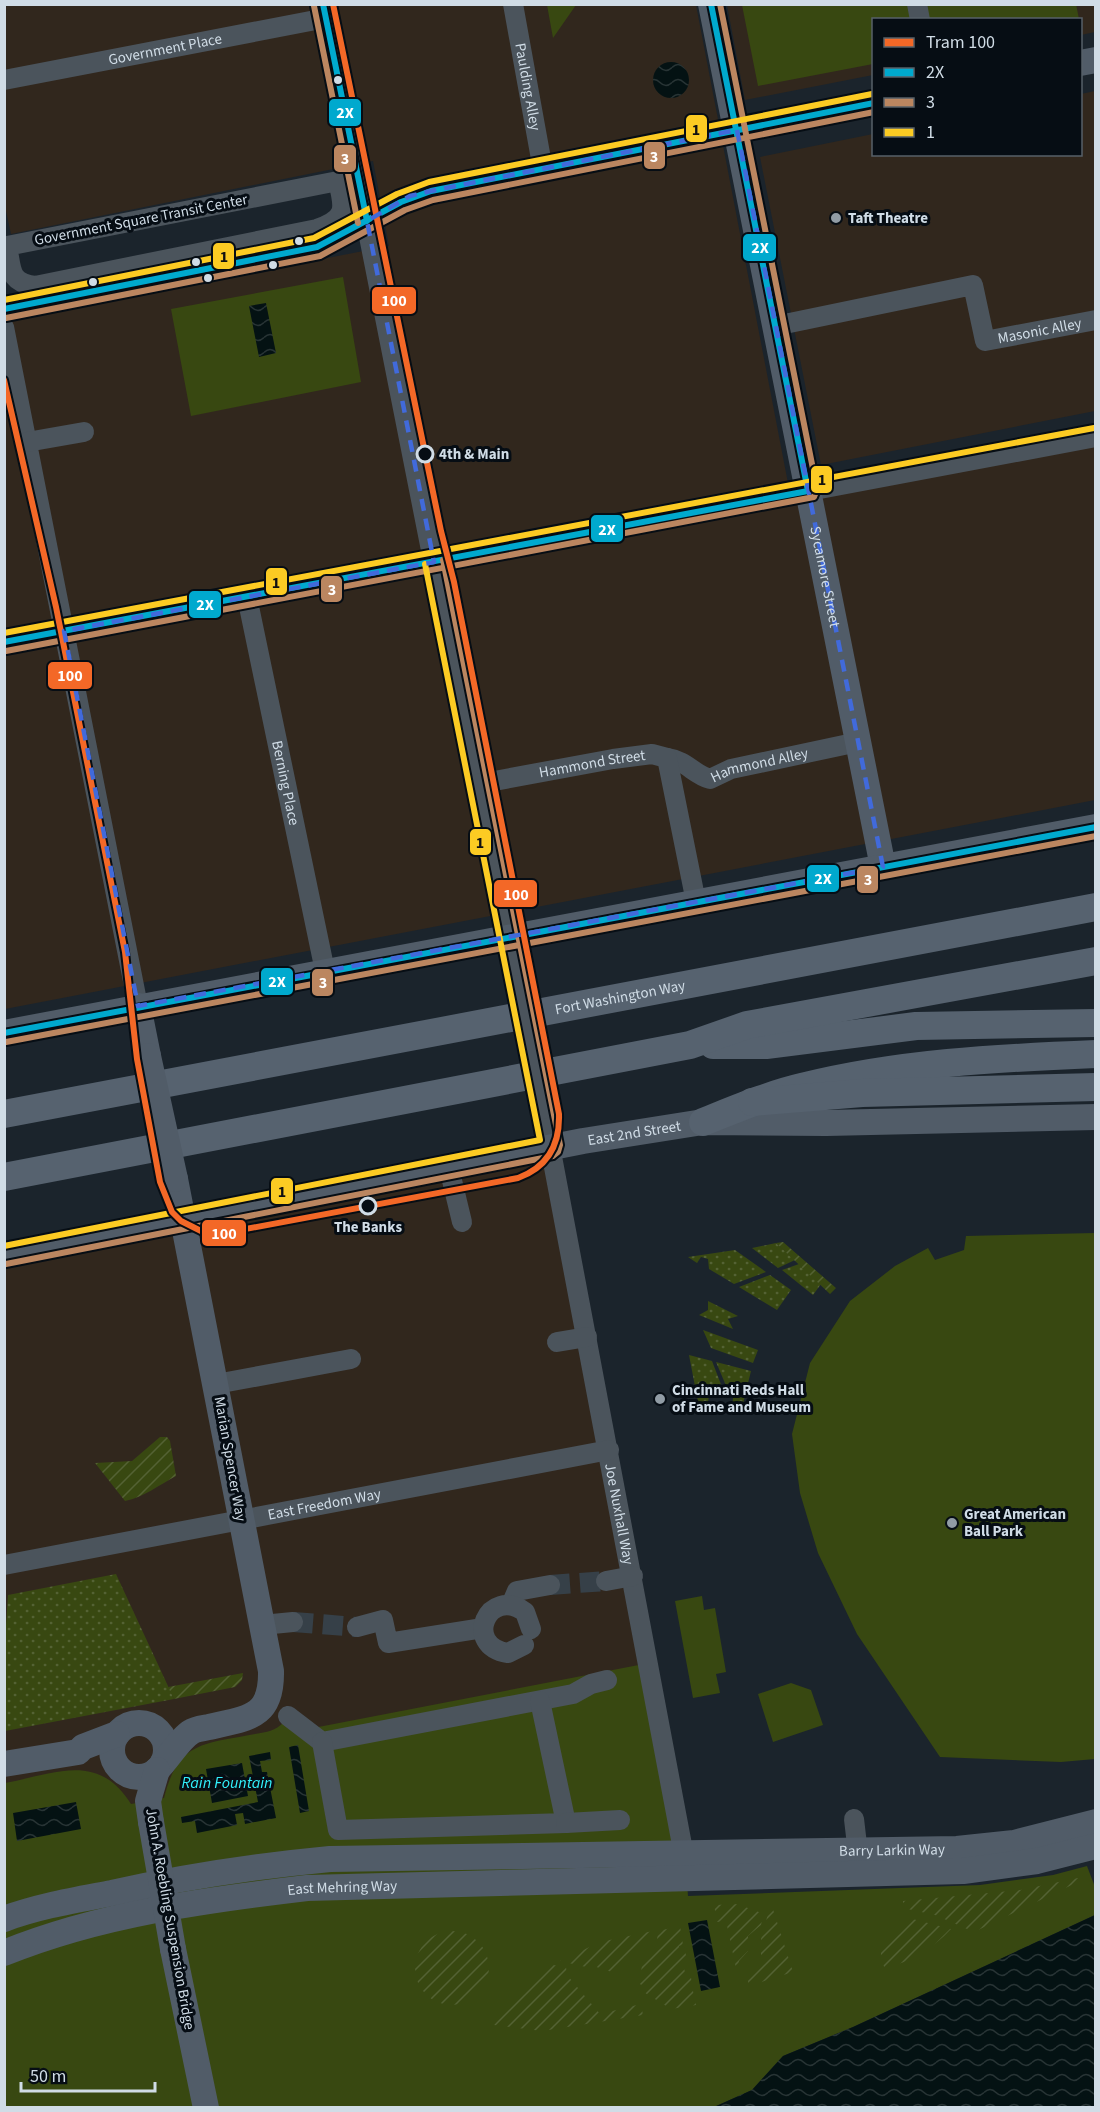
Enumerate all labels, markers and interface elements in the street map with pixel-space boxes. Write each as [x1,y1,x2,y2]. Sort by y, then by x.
legend [872,18,1082,156]
street label: Government Place [106,28,224,70]
text: Tram 100 [926,30,995,55]
street label: Paulding Alley [510,41,546,132]
text: 2X [926,60,944,85]
unlabelled marker [332,74,344,86]
text: 3 [926,90,935,115]
line badge: 2X [328,98,362,127]
text: 2X [336,102,354,124]
line badge: 1 [685,114,708,143]
text: 1 [692,119,700,141]
text: 1 [926,120,935,145]
line badge: 3 [643,141,666,170]
line badge: 3 [333,144,357,173]
text: 3 [650,146,658,168]
text: 3 [341,148,349,170]
street label: Government Square Transit Center [33,189,250,251]
place label: Taft Theatre [848,208,928,229]
marker: Taft Theatre [829,211,843,225]
line badge: 2X [742,233,777,262]
unlabelled marker [293,235,305,247]
text: 2X [751,237,769,259]
line badge: 1 [212,242,235,270]
text: 1 [220,246,228,268]
unlabelled marker [190,256,202,268]
unlabelled marker [267,259,279,271]
unlabelled marker [202,272,214,284]
unlabelled marker [87,276,99,288]
line badge: 100 [371,286,417,315]
text: 100 [381,290,407,312]
street label: Masonic Alley [996,312,1083,349]
place label: 4th & Main [439,444,509,465]
marker: 4th & Main [416,445,434,463]
line badge: 1 [810,465,833,494]
text: 1 [818,469,826,491]
line badge: 2X [590,514,624,543]
text: 2X [598,519,616,541]
street label: Sycamore Street [805,524,846,629]
line badge: 1 [265,567,288,596]
text: 1 [272,572,280,594]
line badge: 3 [320,575,343,603]
text: 3 [328,579,336,601]
line badge: 2X [188,590,222,619]
text: 2X [196,594,214,616]
line badge: 100 [47,661,93,690]
text: 100 [57,665,83,687]
street label: Berning Place [267,739,305,827]
street label: Hammond Alley [707,742,810,788]
street label: Hammond Street [537,744,647,783]
line badge: 1 [469,828,492,856]
text: 1 [476,832,484,854]
line badge: 2X [806,864,840,893]
line badge: 3 [856,865,879,894]
text: 2X [814,868,832,890]
text: 3 [864,869,872,891]
line badge: 100 [493,879,538,908]
text: 100 [503,884,529,906]
line badge: 2X [260,967,294,996]
line badge: 3 [311,968,334,997]
text: 2X [268,971,286,993]
text: 3 [319,972,327,994]
street label: Fort Washington Way [553,975,687,1020]
street label: East 2nd Street [586,1115,682,1151]
line badge: 1 [270,1177,294,1205]
text: 1 [278,1181,286,1203]
marker: The Banks [359,1197,377,1215]
place label: The Banks [334,1217,402,1238]
line badge: 100 [201,1219,247,1247]
text: 100 [211,1223,237,1245]
place label: Cincinnati Reds Hall of Fame and Museum [672,1380,811,1418]
marker: Cincinnati Reds Hall of Fame and Museum [653,1392,667,1406]
street label: Marian Spencer Way [209,1395,251,1523]
street label: Joe Nuxhall Way [600,1461,639,1566]
street label: East Freedom Way [266,1483,383,1525]
place label: Great American Ball Park [964,1504,1066,1542]
marker: Great American Ball Park [945,1516,959,1530]
water label: Rain Fountain [182,1772,272,1794]
street label: John A. Roebling Suspension Bridge [140,1807,200,2031]
street label: Barry Larkin Way [839,1839,945,1861]
street label: East Mehring Way [286,1875,397,1901]
scale bar [21,2055,154,2093]
text: 50 m [30,2064,66,2089]

